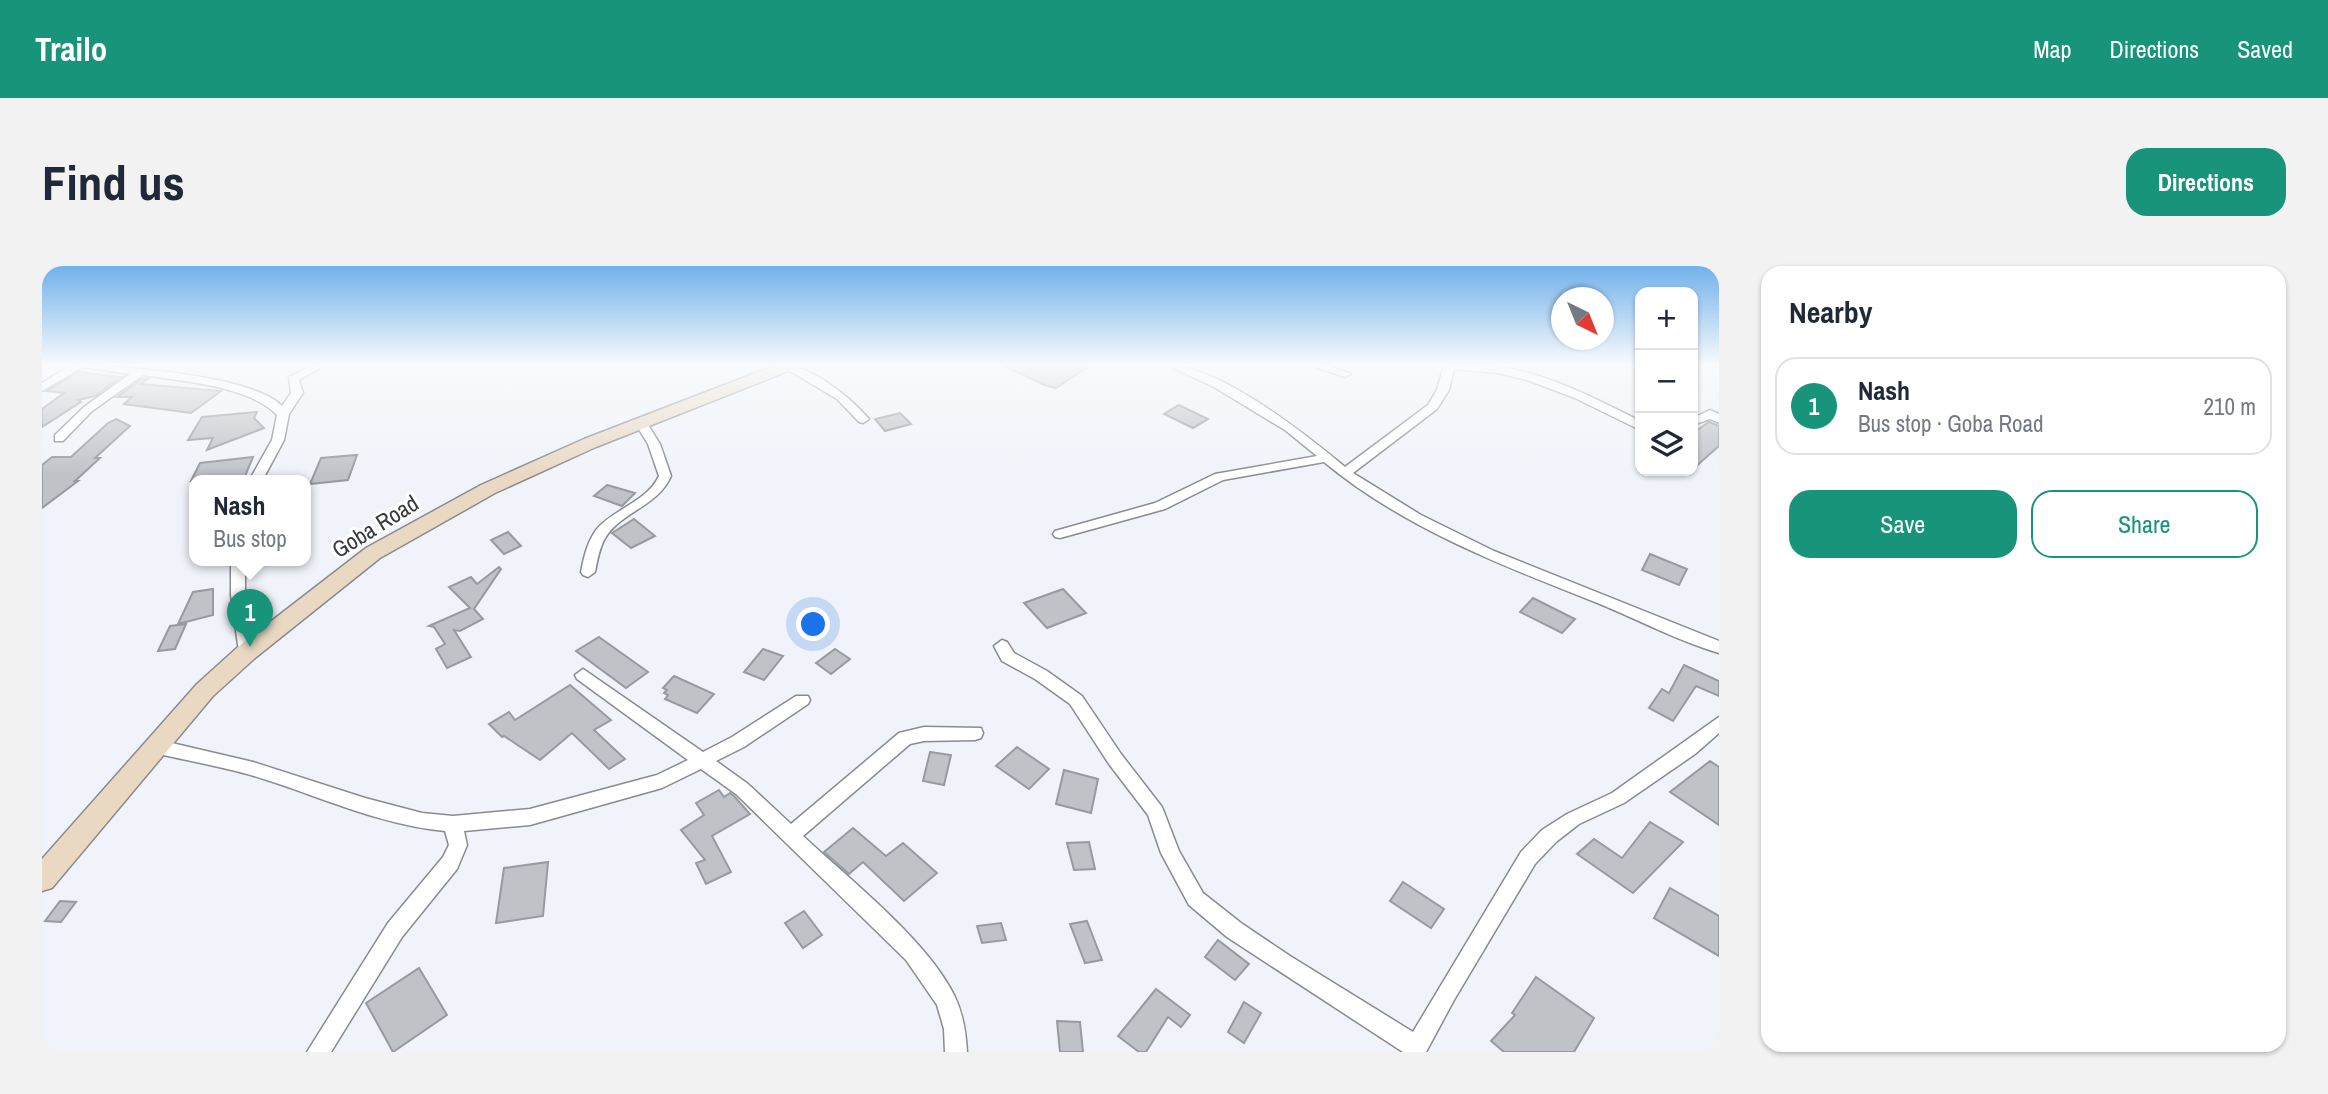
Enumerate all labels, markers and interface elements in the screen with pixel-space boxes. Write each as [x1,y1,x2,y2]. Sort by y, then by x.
text: Trailo [35,27,107,71]
text: Map [2033,33,2071,65]
text: Directions [2109,33,2199,65]
text: Saved [2237,33,2293,65]
button: Directions [2126,148,2286,216]
text: Find us [42,149,185,215]
north arrow [1551,287,1614,350]
map controls [1635,287,1698,476]
button: + [1635,287,1698,350]
text: Nearby [1789,292,1872,332]
button: − [1635,350,1698,413]
text: Nash [1858,373,1910,408]
text: 1 [1809,391,1819,422]
text: 210 m [2204,391,2256,422]
text: Bus stop · Goba Road [1858,408,2044,439]
button: layers [1635,413,1698,476]
popup [189,475,311,566]
street label: Goba Road [326,487,424,565]
text: Nash [213,488,265,523]
button: Save [1789,490,2017,558]
button: Share [2031,490,2258,558]
text: Bus stop [213,523,287,554]
pin: 1 [227,589,273,647]
your location [796,607,830,641]

